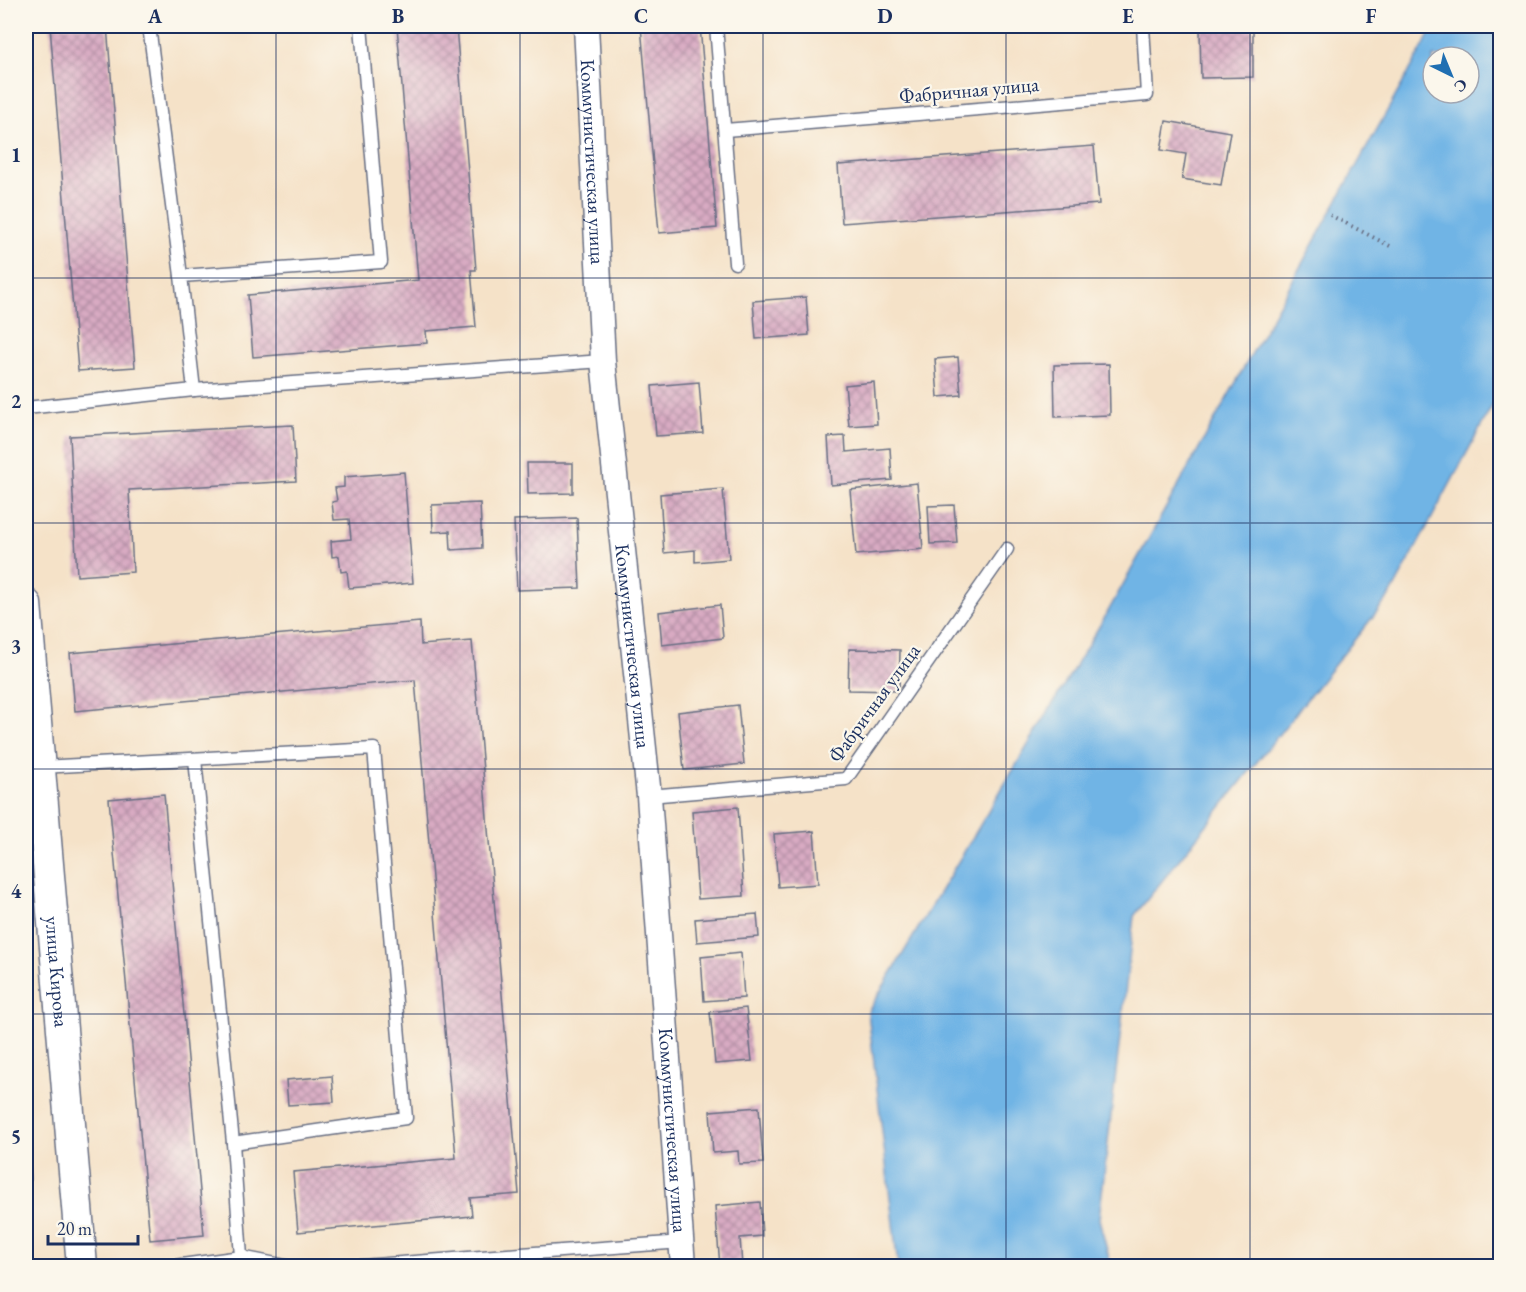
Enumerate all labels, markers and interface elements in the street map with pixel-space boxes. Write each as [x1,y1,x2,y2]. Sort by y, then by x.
text: A [147,3,163,29]
text: B [392,3,404,29]
text: C [634,3,648,29]
text: D [877,3,893,29]
text: E [1122,3,1134,29]
text: F [1366,3,1377,29]
north arrow [1421,45,1481,105]
street label: Коммунистическая улица [575,59,611,265]
street label: Фабричная улица [898,71,1040,109]
text: С [1450,74,1472,97]
text: 1 [11,142,21,168]
text: 2 [11,388,22,414]
street label: Коммунистическая улица [609,542,657,750]
text: 3 [11,633,21,659]
street label: Фабричная улица [822,639,926,767]
text: 4 [11,878,22,904]
street label: улица Кирова [39,915,75,1028]
street label: Коммунистическая улица [653,1027,694,1234]
text: 5 [11,1123,21,1149]
scale bar [48,1208,138,1246]
text: 20 m [57,1217,92,1240]

